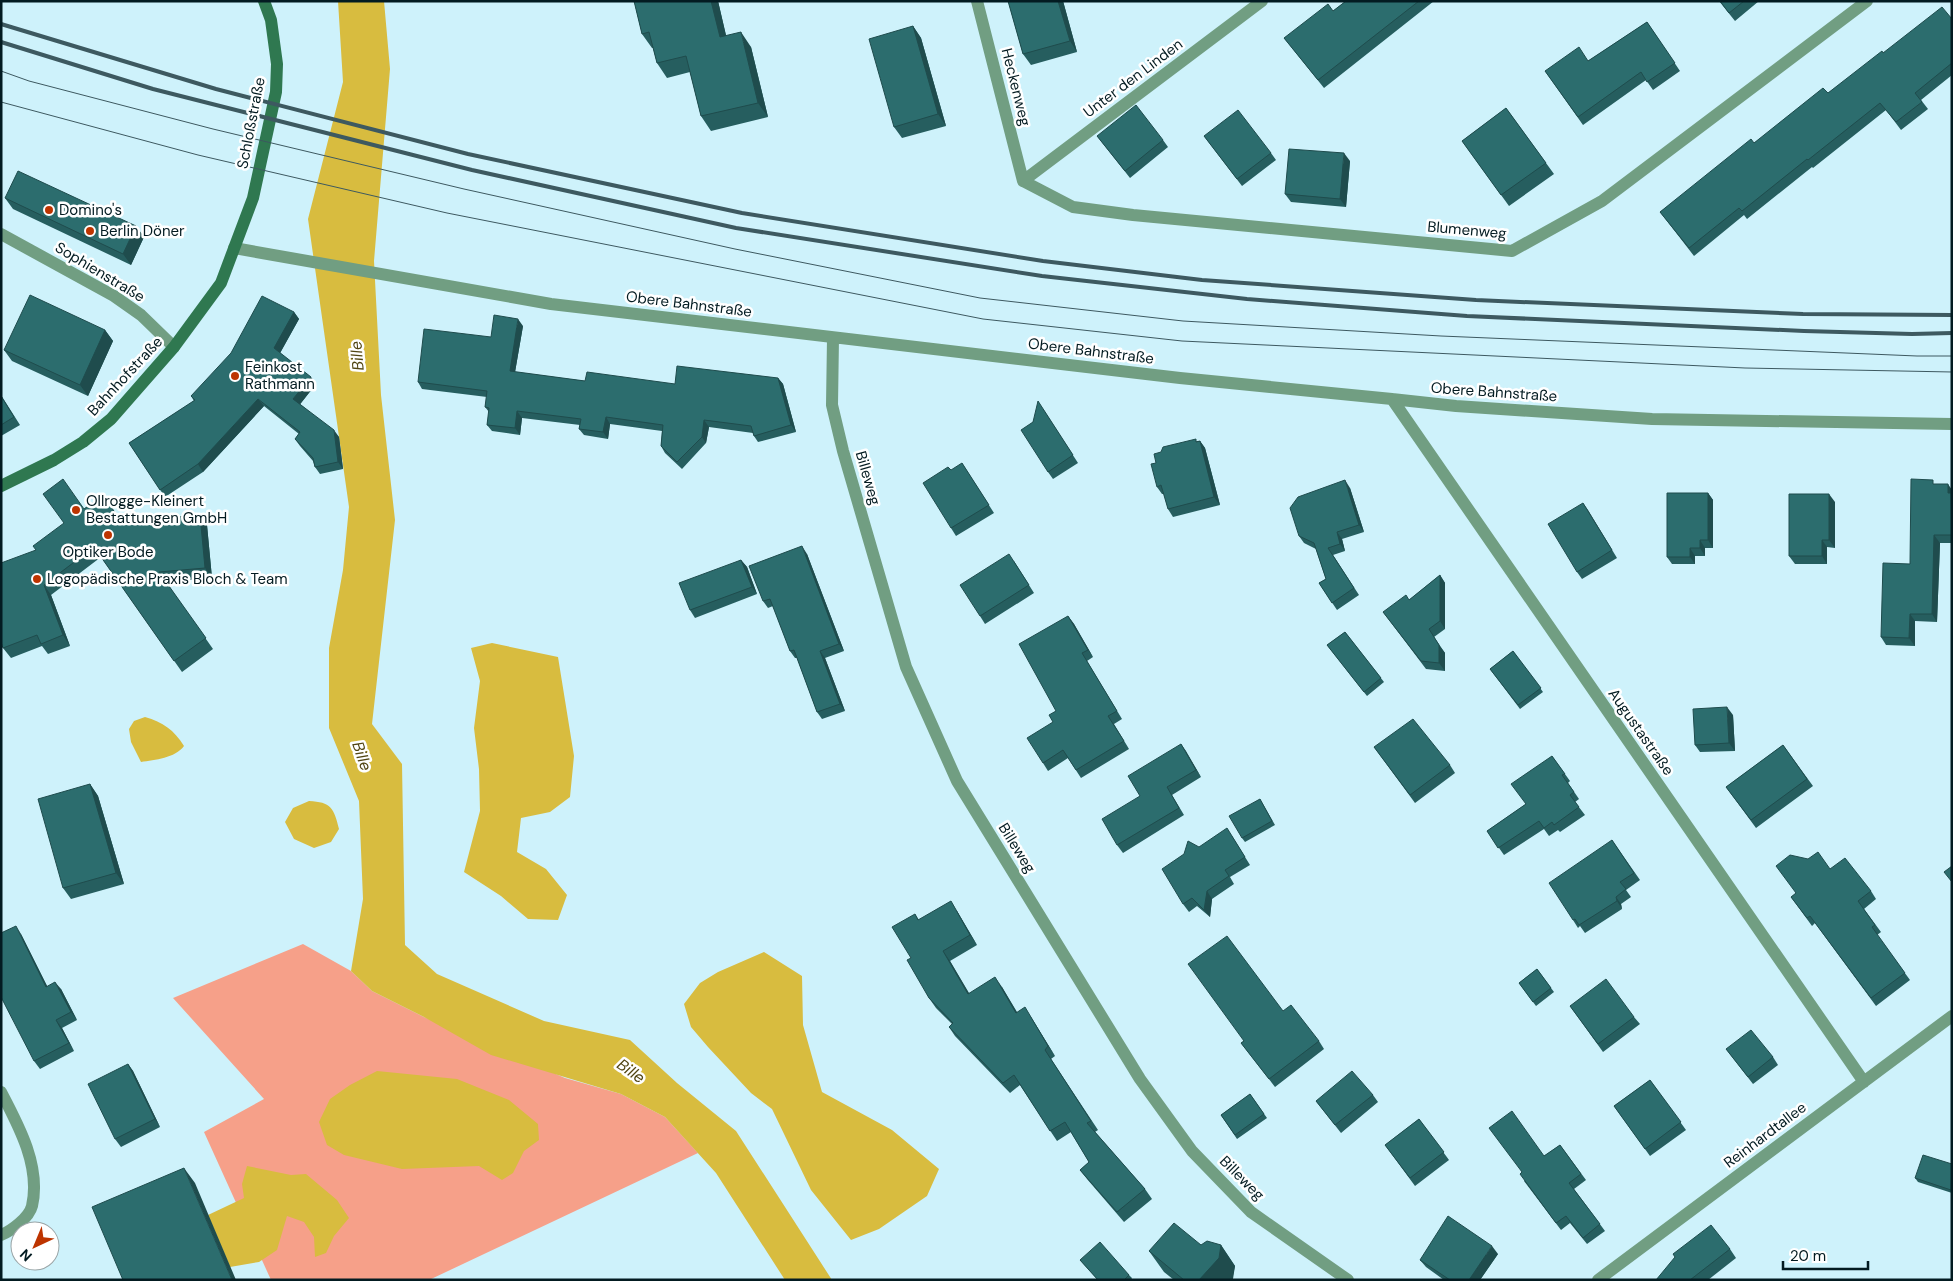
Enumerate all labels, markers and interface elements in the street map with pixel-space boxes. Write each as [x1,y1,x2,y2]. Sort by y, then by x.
street label: Unter den Linden [1079,34,1187,122]
street label: Heckenweg [997,46,1035,128]
street label: Schloßstraße [232,75,270,171]
place label: Domino's [59,200,122,220]
marker: Domino's [43,204,55,216]
street label: Blumenweg [1427,217,1507,243]
place label: Berlin Döner [100,221,185,241]
marker: Berlin Döner [84,225,96,237]
street label: Sophienstraße [51,237,149,307]
street label: Obere Bahnstraße [625,286,753,322]
street label: Bahnhofstraße [83,332,167,420]
street label: Obere Bahnstraße [1027,333,1155,369]
water label: Bille [345,340,369,372]
place label: Feinkost Rathmann [245,357,315,394]
marker: Feinkost Rathmann [229,370,241,382]
street label: Obere Bahnstraße [1430,378,1558,406]
street label: Billeweg [851,449,885,507]
place label: Ollrogge-Kleinert Bestattungen GmbH [86,491,227,528]
marker: Ollrogge-Kleinert Bestattungen GmbH [70,504,82,516]
marker: Optiker Bode [102,529,114,541]
place label: Optiker Bode [62,542,154,562]
place label: Logopädische Praxis Bloch & Team [47,569,288,589]
marker: Logopädische Praxis Bloch & Team [31,573,43,585]
street label: Augustastraße [1604,685,1678,779]
water label: Bille [347,738,377,774]
street label: Billeweg [994,819,1040,877]
water label: Bille [613,1054,649,1088]
street label: Reinhardtallee [1720,1097,1810,1173]
street label: Billeweg [1215,1151,1269,1205]
north arrow [10,1221,60,1271]
scale bar [1783,1238,1868,1270]
text: N [16,1245,36,1265]
text: 20 m [1790,1246,1826,1266]

